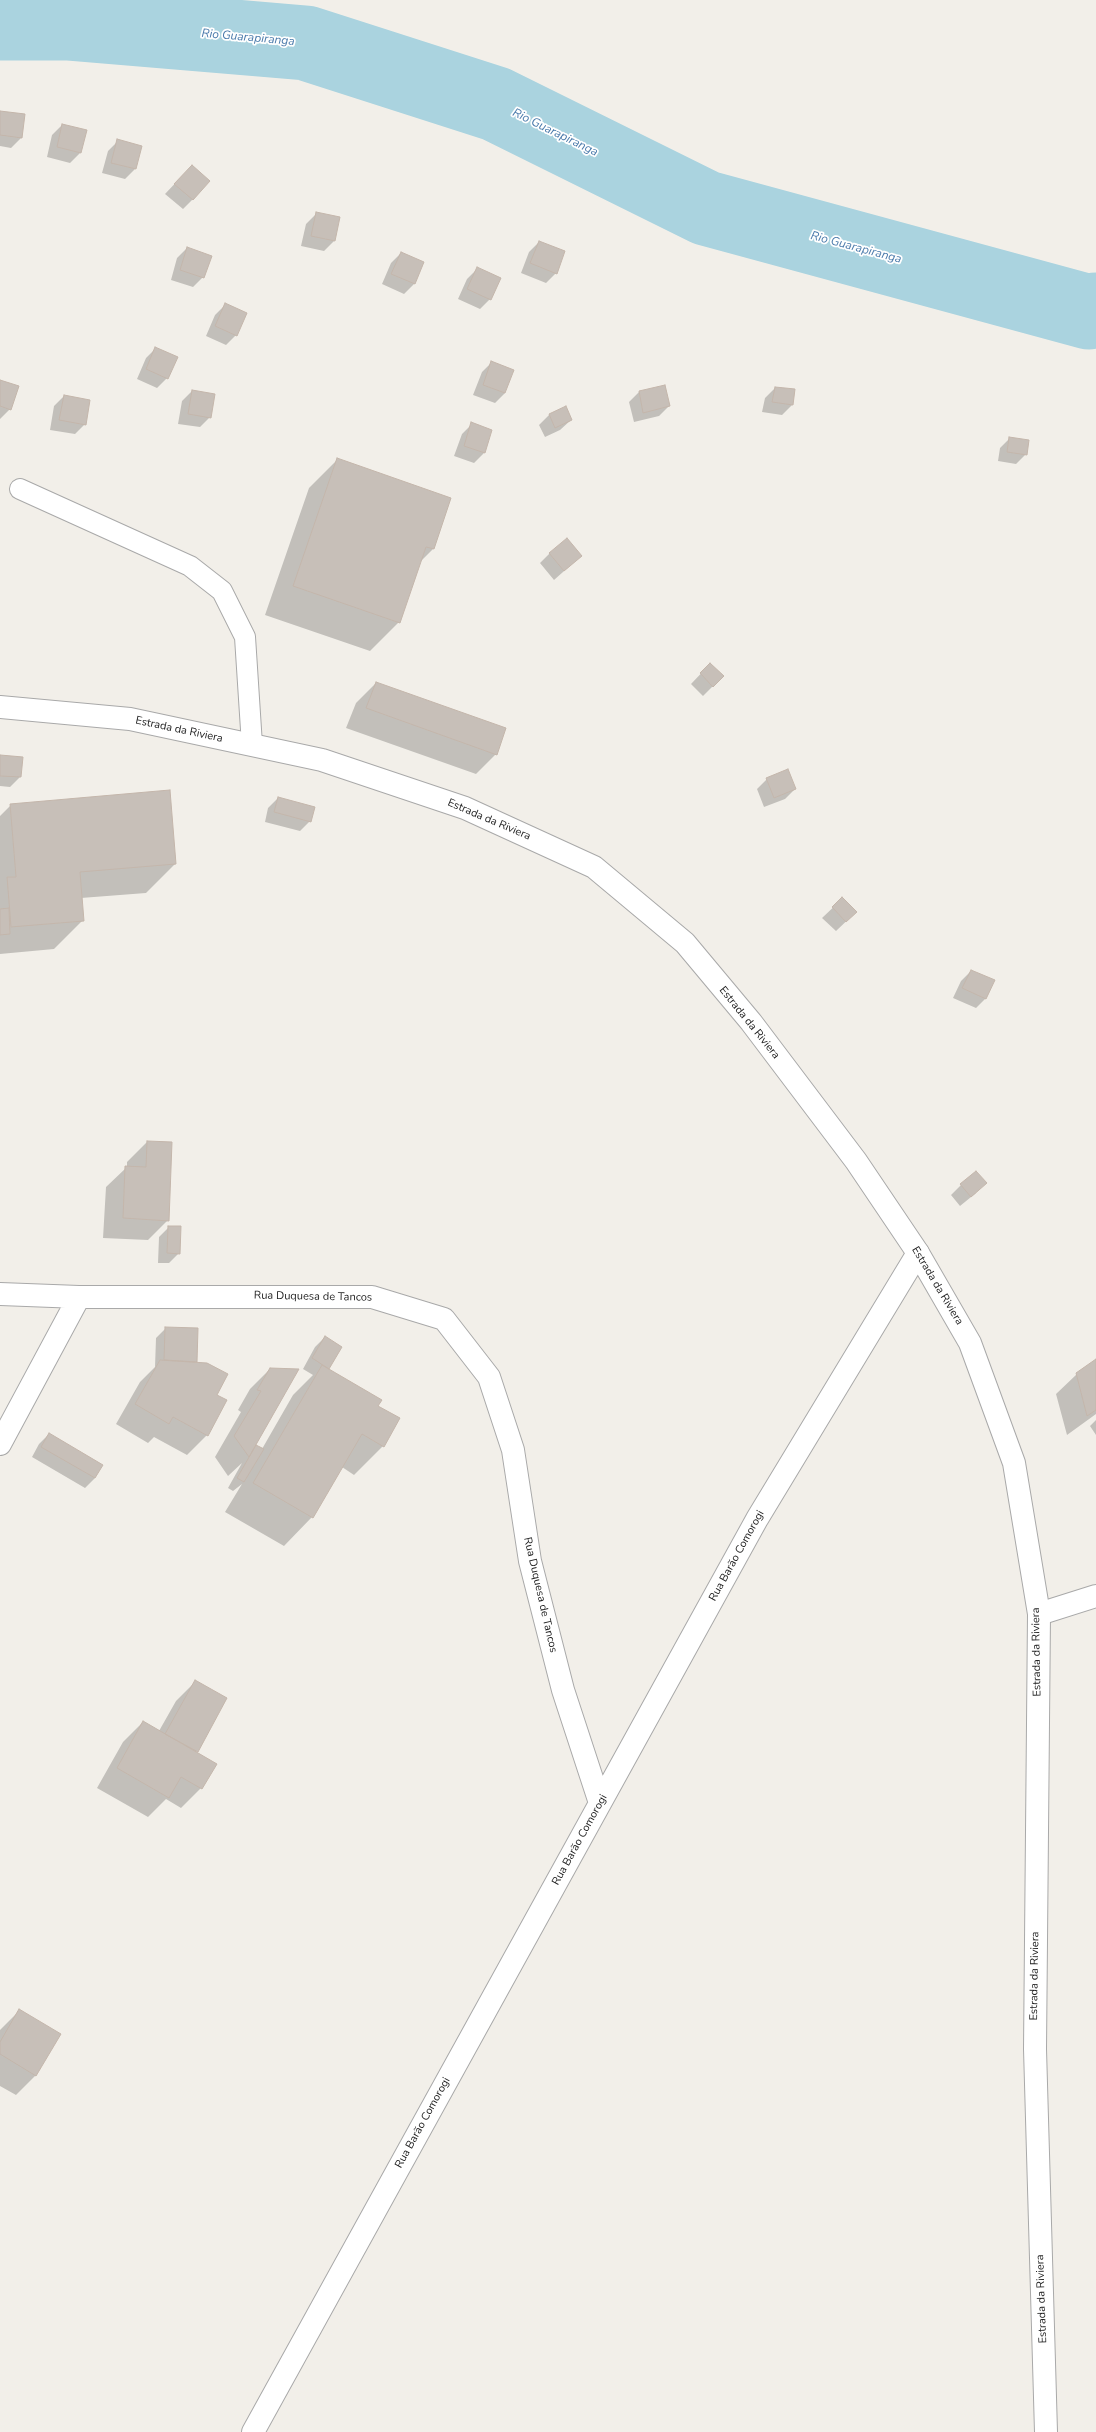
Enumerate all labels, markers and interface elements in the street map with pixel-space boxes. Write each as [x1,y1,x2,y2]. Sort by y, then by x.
water label: Rio Guarapiranga [201,27,295,49]
water label: Rio Guarapiranga [510,106,600,160]
water label: Rio Guarapiranga [809,229,903,267]
street label: Estrada da Riviera [134,714,224,746]
street label: Estrada da Riviera [445,797,533,843]
street label: Estrada da Riviera [716,984,782,1062]
street label: Estrada da Riviera [908,1244,966,1328]
street label: Rua Duquesa de Tancos [254,1289,372,1305]
street label: Rua Barão Comorogi [707,1508,767,1604]
street label: Rua Duquesa de Tancos [520,1536,560,1654]
street label: Estrada da Riviera [1030,1607,1044,1697]
street label: Rua Barão Comorogi [550,1792,610,1888]
street label: Estrada da Riviera [1028,1931,1042,2021]
street label: Rua Barão Comorogi [393,2075,453,2171]
street label: Estrada da Riviera [1034,2254,1050,2344]

